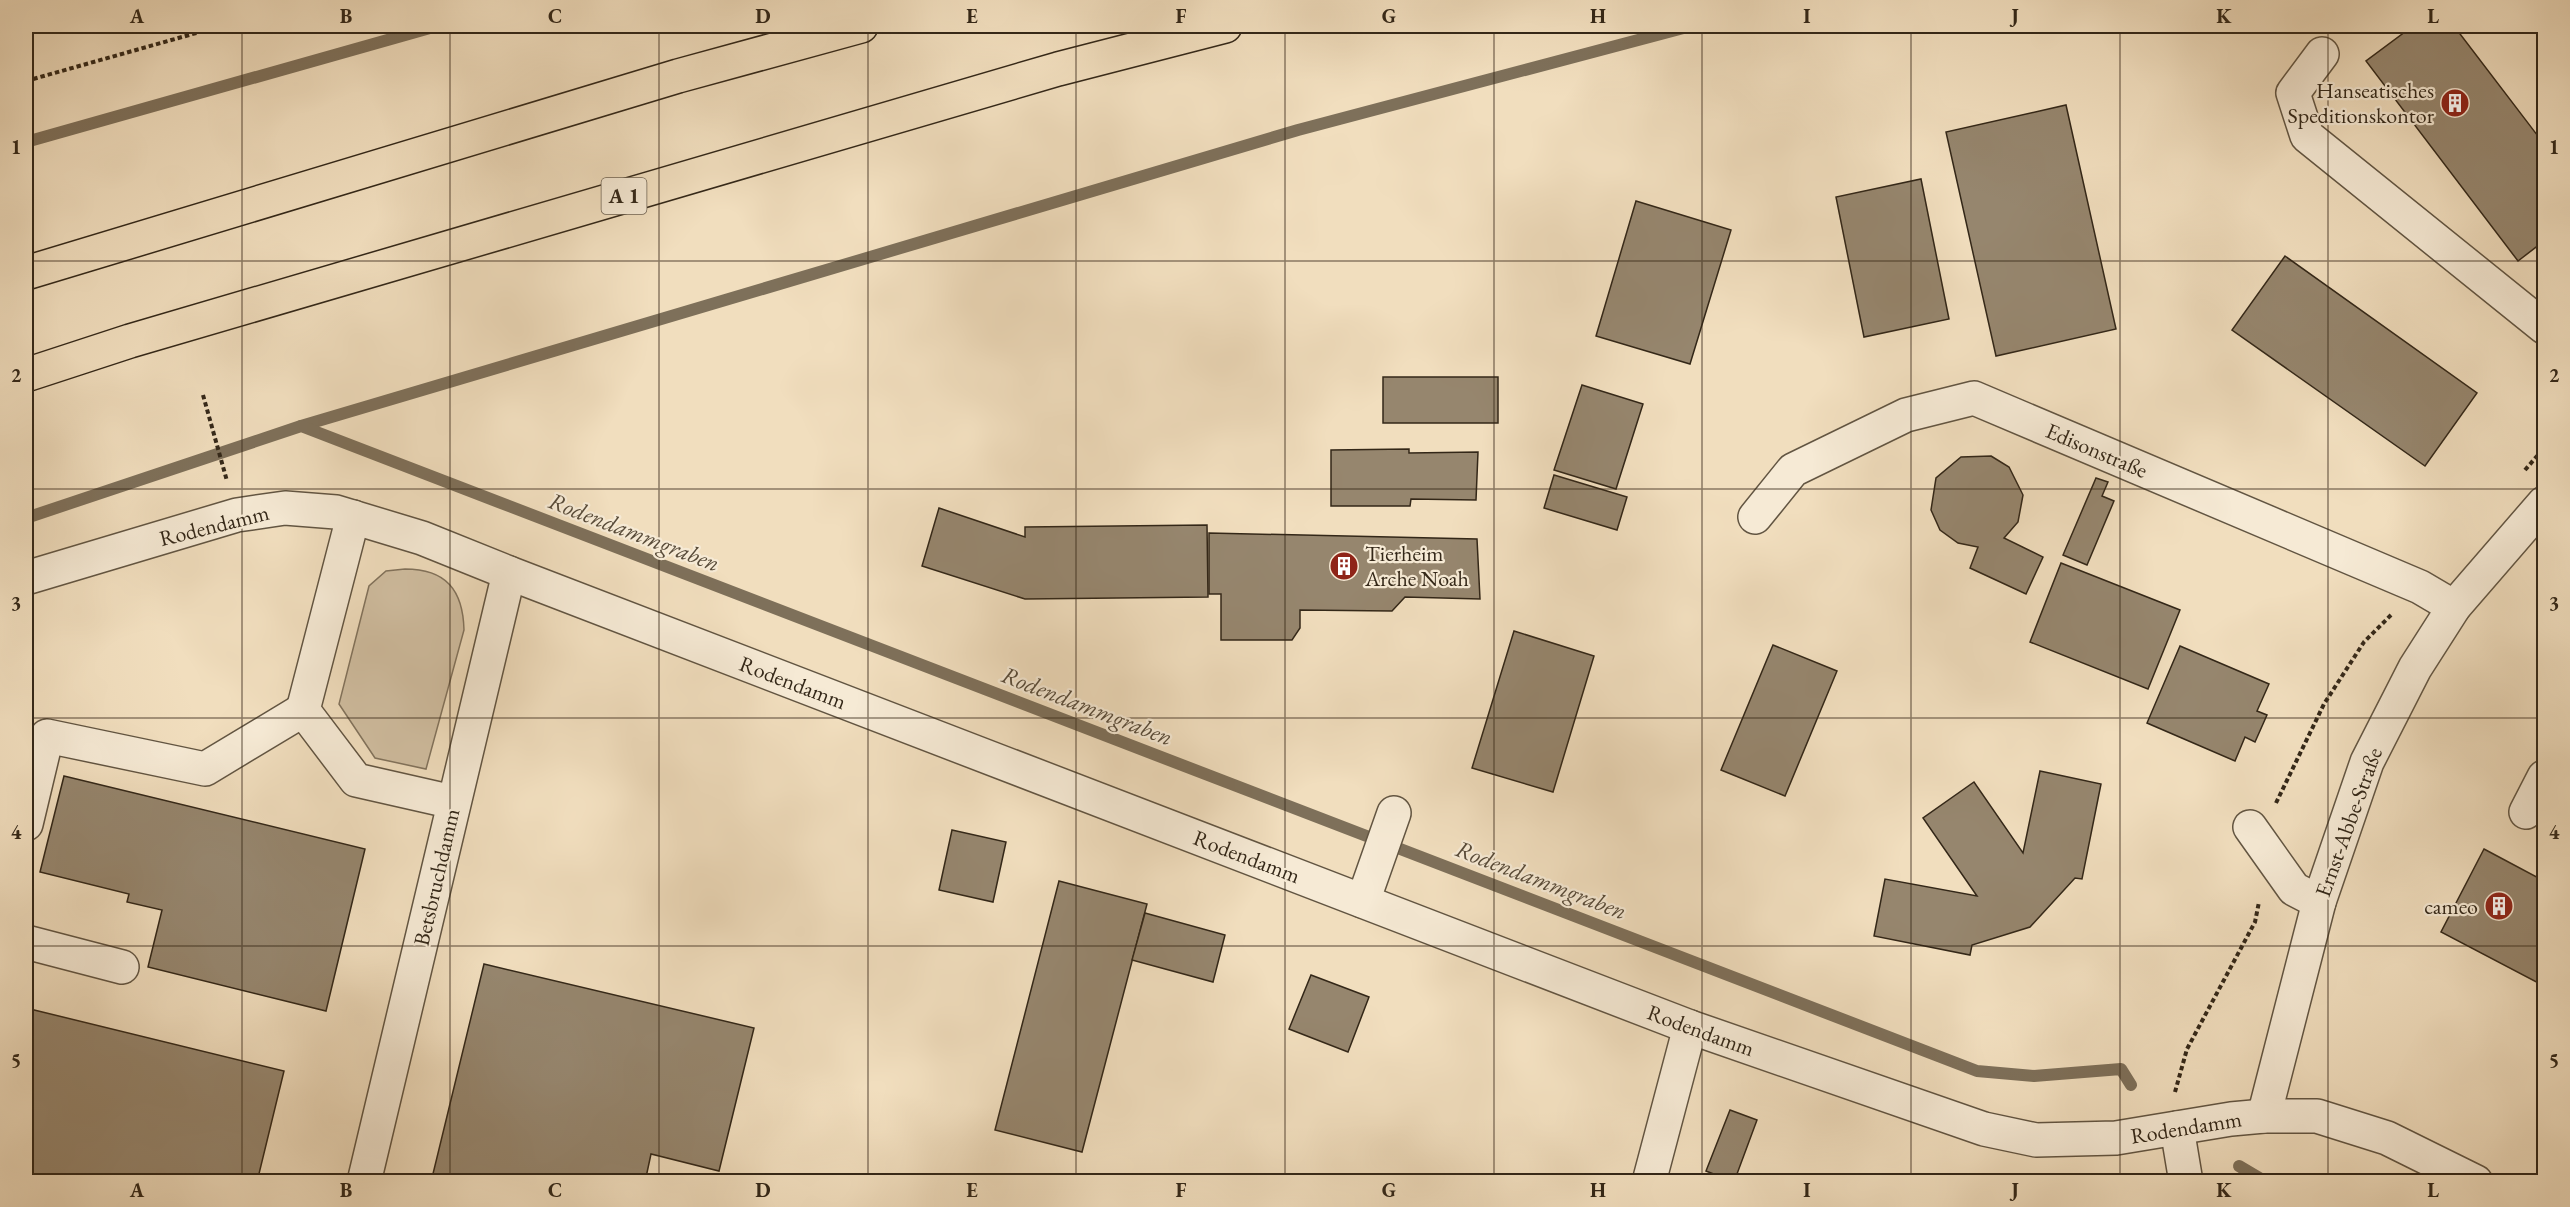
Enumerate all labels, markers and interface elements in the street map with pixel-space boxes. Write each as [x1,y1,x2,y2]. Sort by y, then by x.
text: A [129,3,145,29]
text: B [340,3,352,29]
text: C [548,3,562,29]
text: D [755,3,771,29]
text: E [966,3,978,29]
text: F [1176,3,1187,29]
text: G [1382,3,1396,29]
text: H [1590,3,1606,29]
text: I [1803,3,1811,29]
text: J [2009,3,2019,29]
text: K [2216,3,2232,29]
text: L [2427,3,2439,29]
place label: Hanseatisches Speditionskontor [2288,76,2435,130]
building icon: Hanseatisches Speditionskontor [2439,87,2471,119]
text: 1 [11,134,21,160]
text: 1 [2549,134,2559,160]
road number: A 1 [602,178,646,214]
text: 2 [11,362,22,388]
text: 2 [2549,362,2560,388]
street label: Edisonstraße [2042,416,2152,485]
water label: Rodendammgraben [544,485,724,578]
street label: Rodendamm [156,498,272,553]
place label: Tierheim Arche Noah [1364,539,1469,593]
building icon: Tierheim Arche Noah [1328,550,1360,582]
text: 3 [11,590,21,616]
text: 3 [2549,590,2559,616]
street label: Rodendamm [735,649,850,716]
water label: Rodendammgraben [997,659,1177,752]
street label: Ernst-Abbe-Straße [2308,743,2389,901]
street label: Betsbruchdamm [407,806,466,949]
text: 4 [11,819,22,845]
text: 4 [2549,819,2560,845]
street label: Rodendamm [1189,823,1304,890]
water label: Rodendammgraben [1451,833,1631,926]
building icon: cameo [2483,890,2515,922]
place label: cameo [2424,892,2478,921]
street label: Rodendamm [1643,998,1758,1063]
text: 5 [11,1047,21,1073]
text: 5 [2549,1047,2559,1073]
street label: Rodendamm [2128,1104,2244,1151]
text: A [129,1177,145,1203]
text: B [340,1177,352,1203]
text: C [548,1177,562,1203]
text: D [755,1177,771,1203]
text: E [966,1177,978,1203]
text: F [1176,1177,1187,1203]
text: G [1382,1177,1396,1203]
text: H [1590,1177,1606,1203]
text: I [1803,1177,1811,1203]
text: J [2009,1177,2019,1203]
text: K [2216,1177,2232,1203]
text: L [2427,1177,2439,1203]

